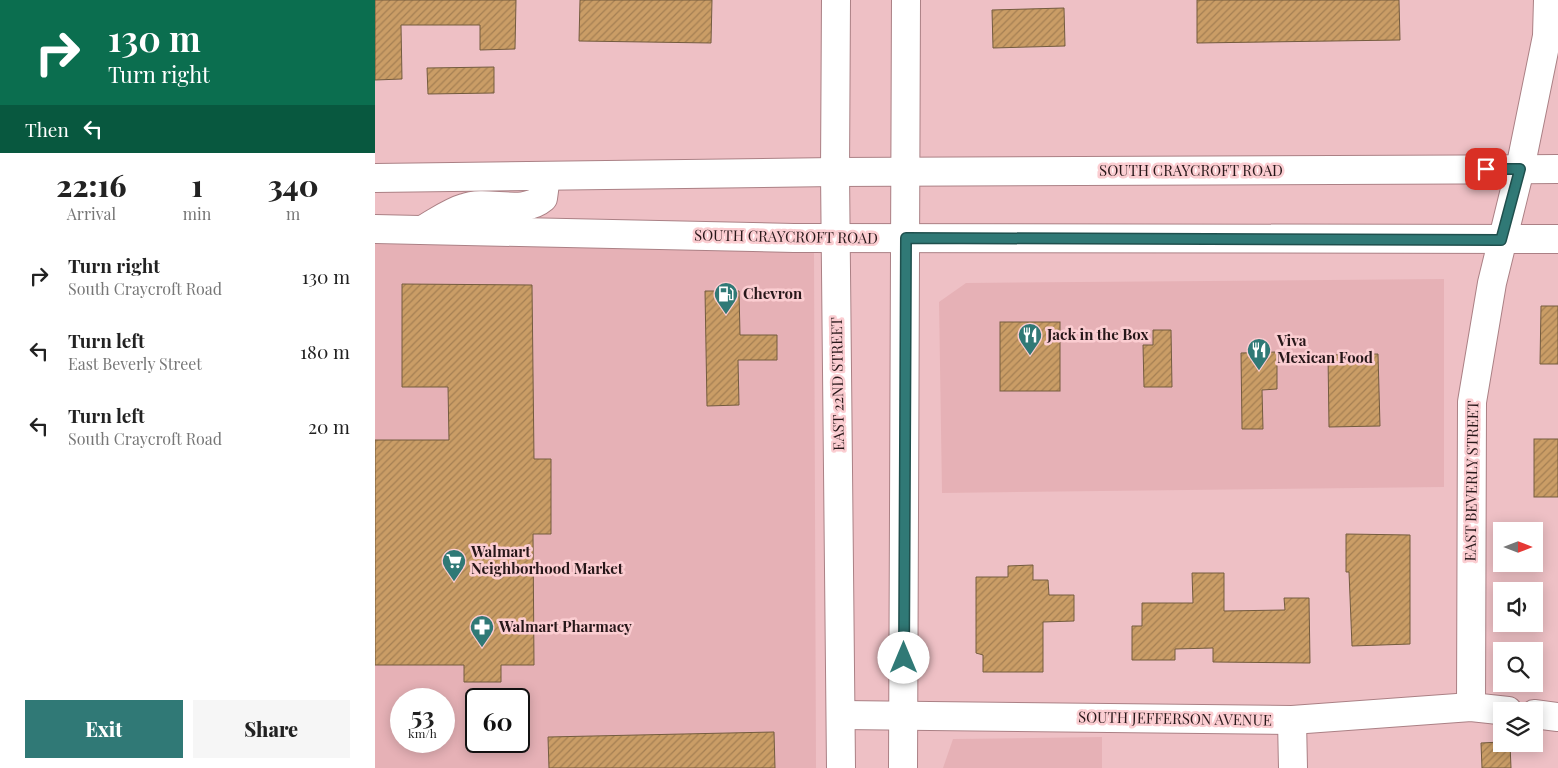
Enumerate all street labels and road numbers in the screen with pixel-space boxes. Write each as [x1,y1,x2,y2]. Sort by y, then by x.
street label: SOUTH CRAYCROFT ROAD [1099,160,1283,180]
street label: SOUTH CRAYCROFT ROAD [694,224,878,248]
street label: EAST 22ND STREET [826,317,848,451]
street label: EAST BEVERLY STREET [1460,400,1482,561]
street label: SOUTH JEFFERSON AVENUE [1078,706,1272,730]

